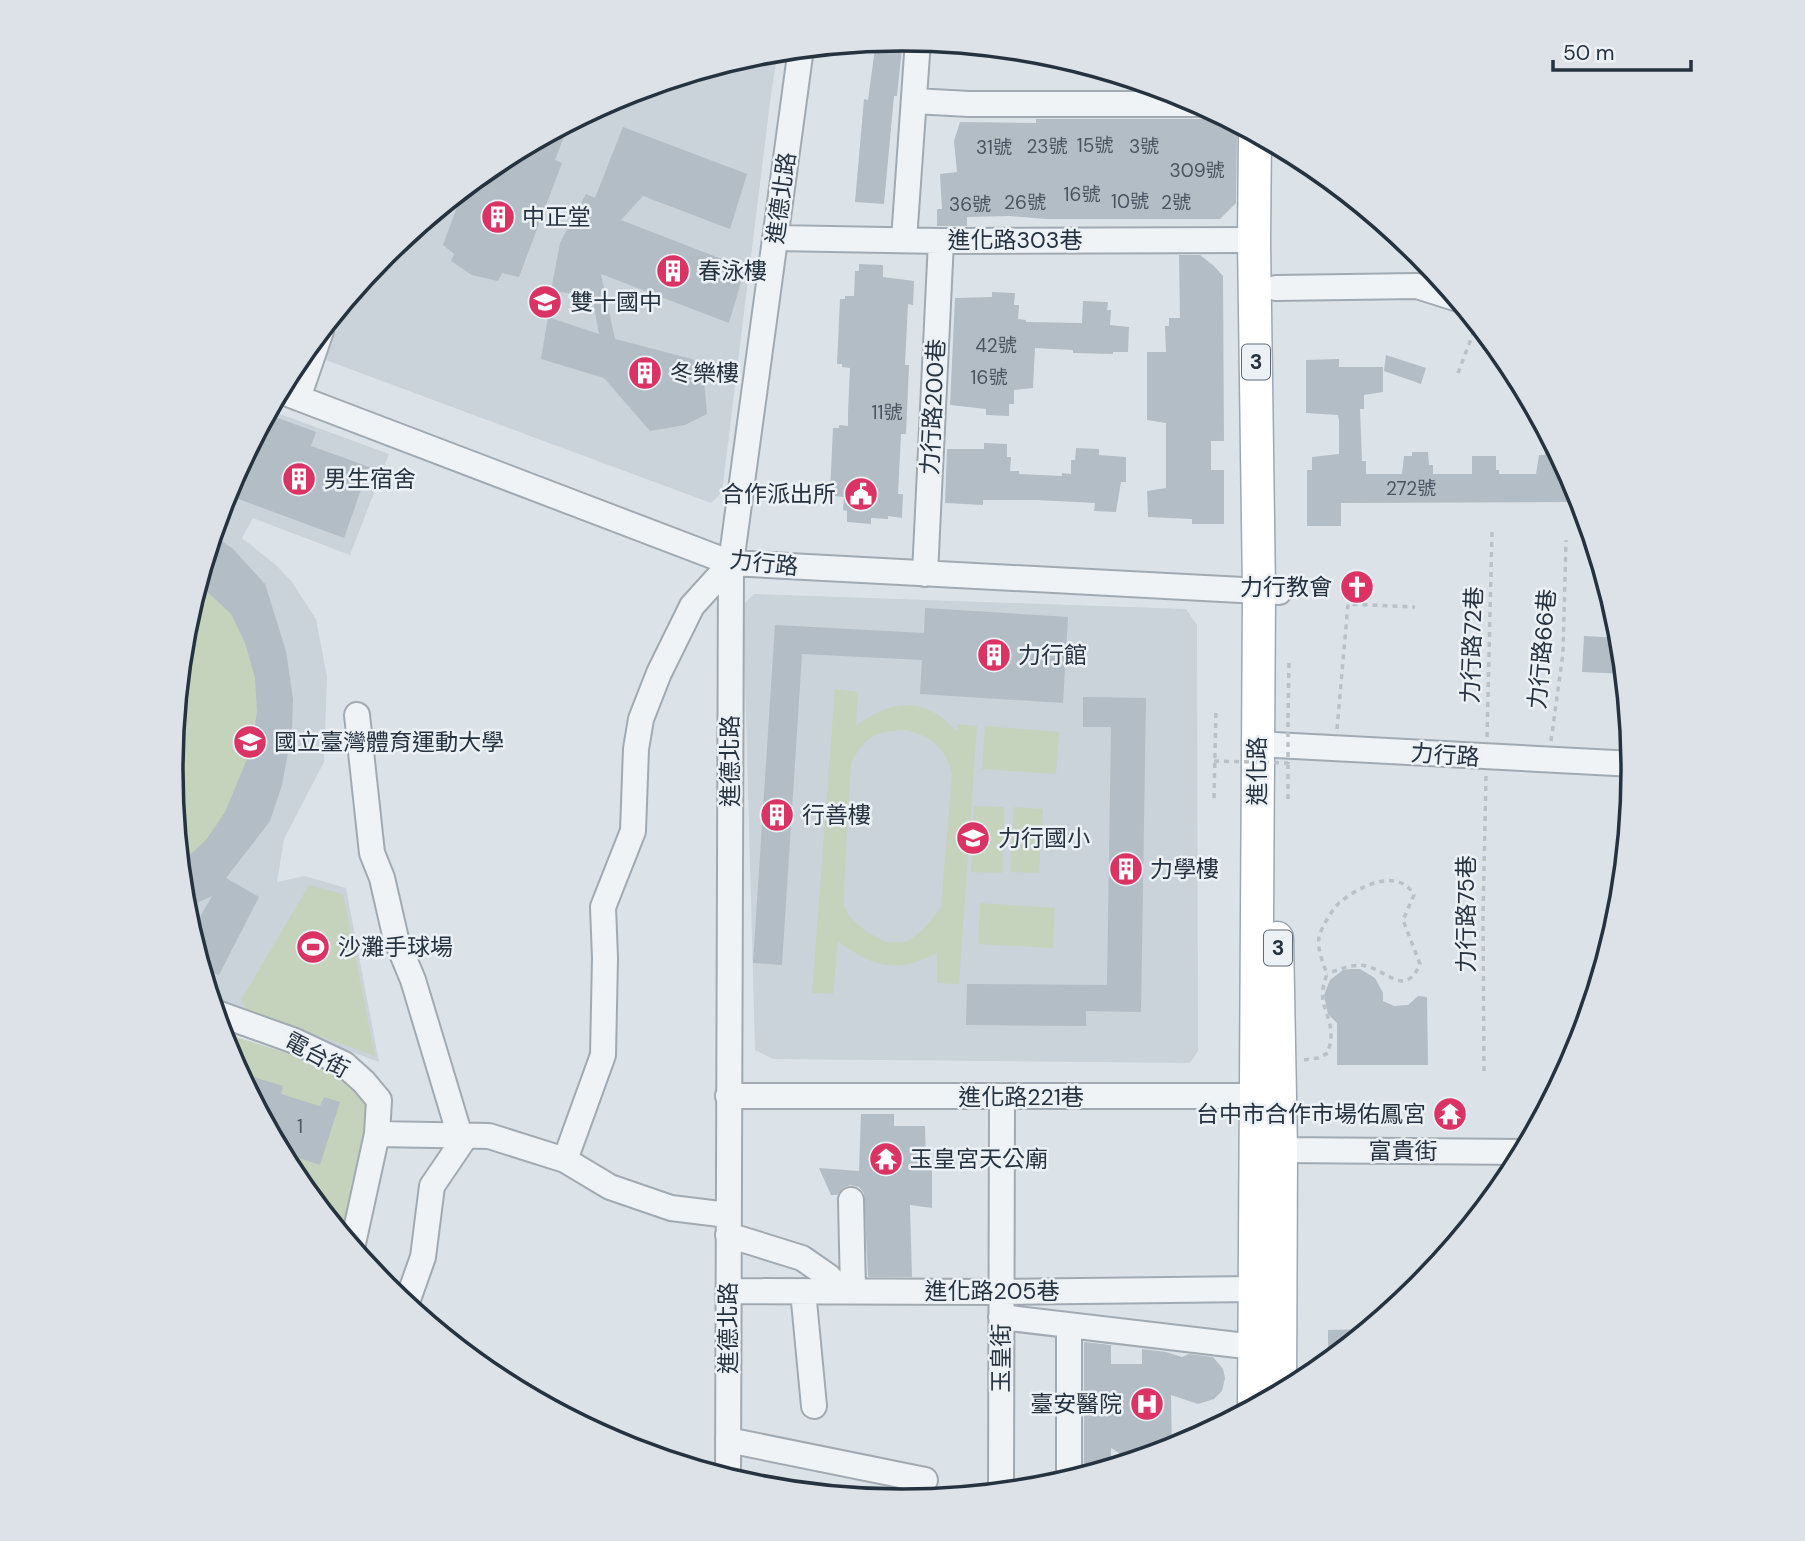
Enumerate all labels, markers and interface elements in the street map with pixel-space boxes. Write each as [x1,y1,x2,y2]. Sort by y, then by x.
scale bar [1553,28,1691,72]
text: 50 m [1563,39,1614,67]
house number: 15號 [1077,133,1113,158]
house number: 23號 [1026,134,1068,159]
house number: 3號 [1129,134,1159,159]
house number: 31號 [976,135,1012,160]
street label: 進德北路 [760,150,802,246]
house number: 309號 [1169,158,1225,183]
house number: 16號 [1064,182,1100,207]
house number: 10號 [1111,189,1149,214]
house number: 26號 [1004,190,1046,215]
house number: 2號 [1161,190,1191,215]
house number: 36號 [949,192,991,217]
building icon: 中正堂 [479,198,517,236]
place label: 中正堂 [522,202,591,232]
street label: 進化路303巷 [948,225,1082,255]
building icon: 春泳樓 [654,252,692,290]
place label: 春泳樓 [698,256,767,286]
school or university icon: 雙十國中 [526,283,564,321]
place label: 雙十國中 [570,287,662,317]
house number: 42號 [975,333,1017,358]
street label: 力行路200巷 [914,338,952,476]
road number: 3 [1242,344,1270,380]
building icon: 冬樂樓 [626,354,664,392]
place label: 冬樂樓 [670,358,739,388]
house number: 16號 [971,365,1007,390]
house number: 11號 [872,400,902,425]
building icon: 男生宿舍 [280,460,318,498]
place label: 男生宿舍 [324,464,416,494]
public building icon: 合作派出所 [842,475,880,513]
house number: 272號 [1386,476,1436,501]
place label: 合作派出所 [721,479,836,509]
street label: 力行路 [728,544,800,582]
church icon: 力行教會 [1338,568,1376,606]
place label: 力行教會 [1240,572,1332,602]
street label: 力行路72巷 [1455,586,1489,704]
street label: 力行路66巷 [1522,587,1562,711]
building icon: 力行館 [975,636,1013,674]
place label: 力行館 [1018,640,1087,670]
street label: 進德北路 [715,715,745,807]
school or university icon: 國立臺灣體育運動大學 [231,723,269,761]
place label: 國立臺灣體育運動大學 [274,727,504,757]
street label: 進化路 [1242,737,1272,806]
street label: 力行路 [1410,738,1480,772]
building icon: 行善樓 [758,796,796,834]
place label: 行善樓 [802,800,871,830]
school or university icon: 力行國小 [954,819,992,857]
place label: 力行國小 [998,823,1090,853]
building icon: 力學樓 [1107,850,1145,888]
place label: 力學樓 [1150,854,1219,884]
street label: 力行路75巷 [1451,855,1481,973]
sports icon: 沙灘手球場 [294,928,332,966]
road number: 3 [1264,930,1292,965]
place label: 沙灘手球場 [338,932,453,962]
street label: 電台街 [279,1026,355,1084]
street label: 進化路221巷 [958,1082,1084,1112]
temple icon: 台中市合作市場佑鳳宮 [1431,1095,1469,1133]
place label: 台中市合作市場佑鳳宮 [1196,1099,1426,1129]
house number: 1 [297,1114,303,1139]
street label: 富貴街 [1369,1136,1438,1166]
temple icon: 玉皇宮天公廟 [867,1140,905,1178]
place label: 玉皇宮天公廟 [910,1144,1048,1174]
street label: 進化路205巷 [925,1276,1059,1306]
street label: 進德北路 [713,1282,743,1374]
street label: 玉皇街 [986,1324,1016,1393]
hospital icon: 臺安醫院 [1128,1385,1166,1423]
place label: 臺安醫院 [1030,1389,1122,1419]

